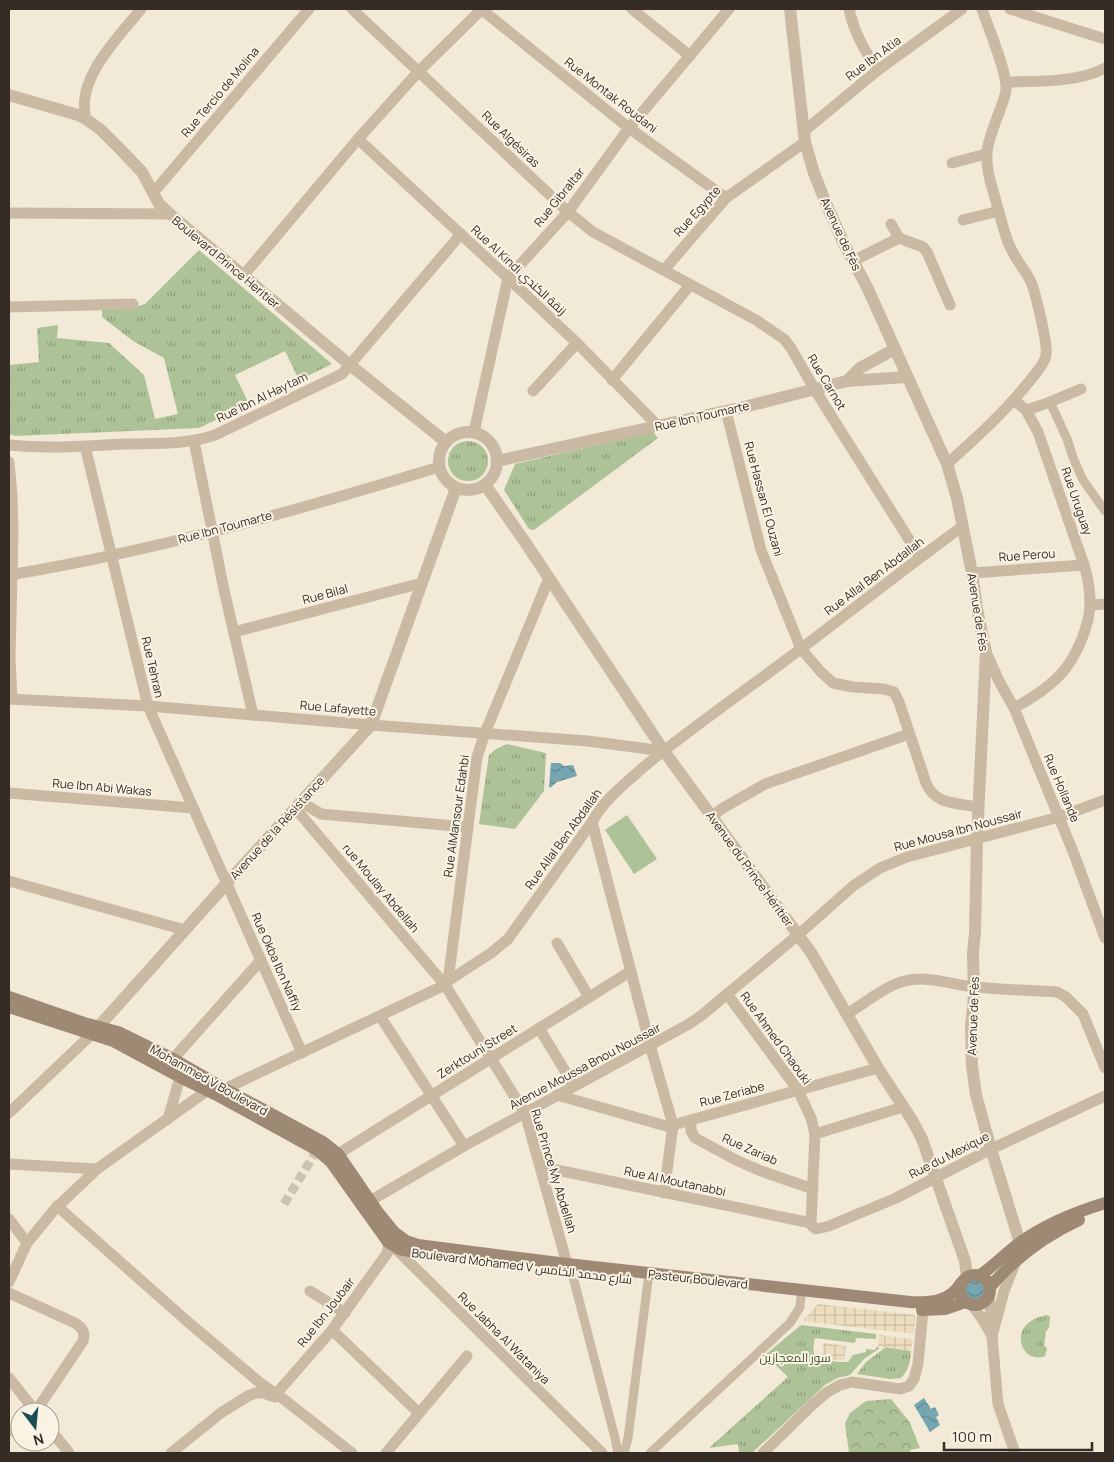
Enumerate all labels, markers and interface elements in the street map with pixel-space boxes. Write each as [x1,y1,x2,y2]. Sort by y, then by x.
street label: Rue Ibn Atia [842,32,904,84]
street label: Rue Tercio de Molina [177,43,263,141]
street label: Rue Montak Roudani [561,53,661,137]
street label: Rue Algésiras [478,107,544,171]
street label: Rue Gibraltar [530,163,589,230]
street label: Rue Egypte [670,182,724,240]
street label: Avenue de Fès [817,195,865,273]
street label: Boulevard Prince Heritier [168,212,284,313]
street label: Rue Al Kindi زنقة الكندي [466,221,570,320]
street label: Rue Carnot [804,351,851,413]
street label: Rue Ibn Al Haytam [214,368,310,426]
street label: Rue Ibn Toumarte [653,397,751,435]
street label: Rue Hassan El Ouzani [740,440,788,558]
street label: Rue Uruguay [1057,465,1097,538]
street label: Rue Ibn Toumarte [176,506,274,548]
street label: Rue Allal Ben Abdallah [821,533,927,619]
street label: Rue Perou [998,545,1056,565]
street label: Avenue de Fès [963,572,993,652]
street label: Rue Bilal [300,580,350,608]
street label: Rue Tehran [138,635,168,699]
street label: Rue Lafayette [299,696,377,720]
street label: Rue Hollande [1040,751,1084,825]
street label: Rue AlMansour Edahbi [439,754,473,878]
street label: Avenue de la Résistance [226,773,328,883]
street label: Rue Ibn Abi Wakas [52,774,152,800]
street label: Rue Allal Ben Abdallah [521,785,605,893]
street label: Rue Mousa Ibn Noussair [892,805,1025,855]
street label: Avenue du Prince Héritier [702,808,798,931]
street label: rue Moulay Abdellah [339,840,423,936]
street label: Rue Okba Ibn Naffiy [248,910,307,1015]
street label: Avenue de Fès [963,976,983,1056]
street label: Rue Ahmed Chaouki [737,988,815,1088]
street label: Avenue Moussa Bnou Noussair [506,1018,664,1113]
street label: Zerktouni Street [434,1020,520,1082]
street label: Mohammed V Boulevard [147,1040,271,1120]
street label: Rue Zeriabe [698,1077,766,1111]
street label: Rue Prince My Abdellah [527,1107,581,1235]
street label: Rue du Mexique [906,1127,992,1183]
street label: Rue Zariab [720,1129,780,1169]
street label: Rue Al Moutanabbi [623,1162,727,1200]
street label: Boulevard Mohamed V شارع محمد الخامس [411,1244,633,1288]
street label: Pasteur Boulevard [647,1265,749,1293]
street label: Rue Ibn Joubair [293,1273,359,1350]
street label: Rue Jabha Al Wataniya [454,1288,554,1388]
park label: سور المعجازين [759,1349,831,1366]
north arrow [10,1402,60,1452]
scale bar [944,1420,1092,1452]
text: 100 m [952,1426,992,1447]
text: N [31,1429,46,1450]

